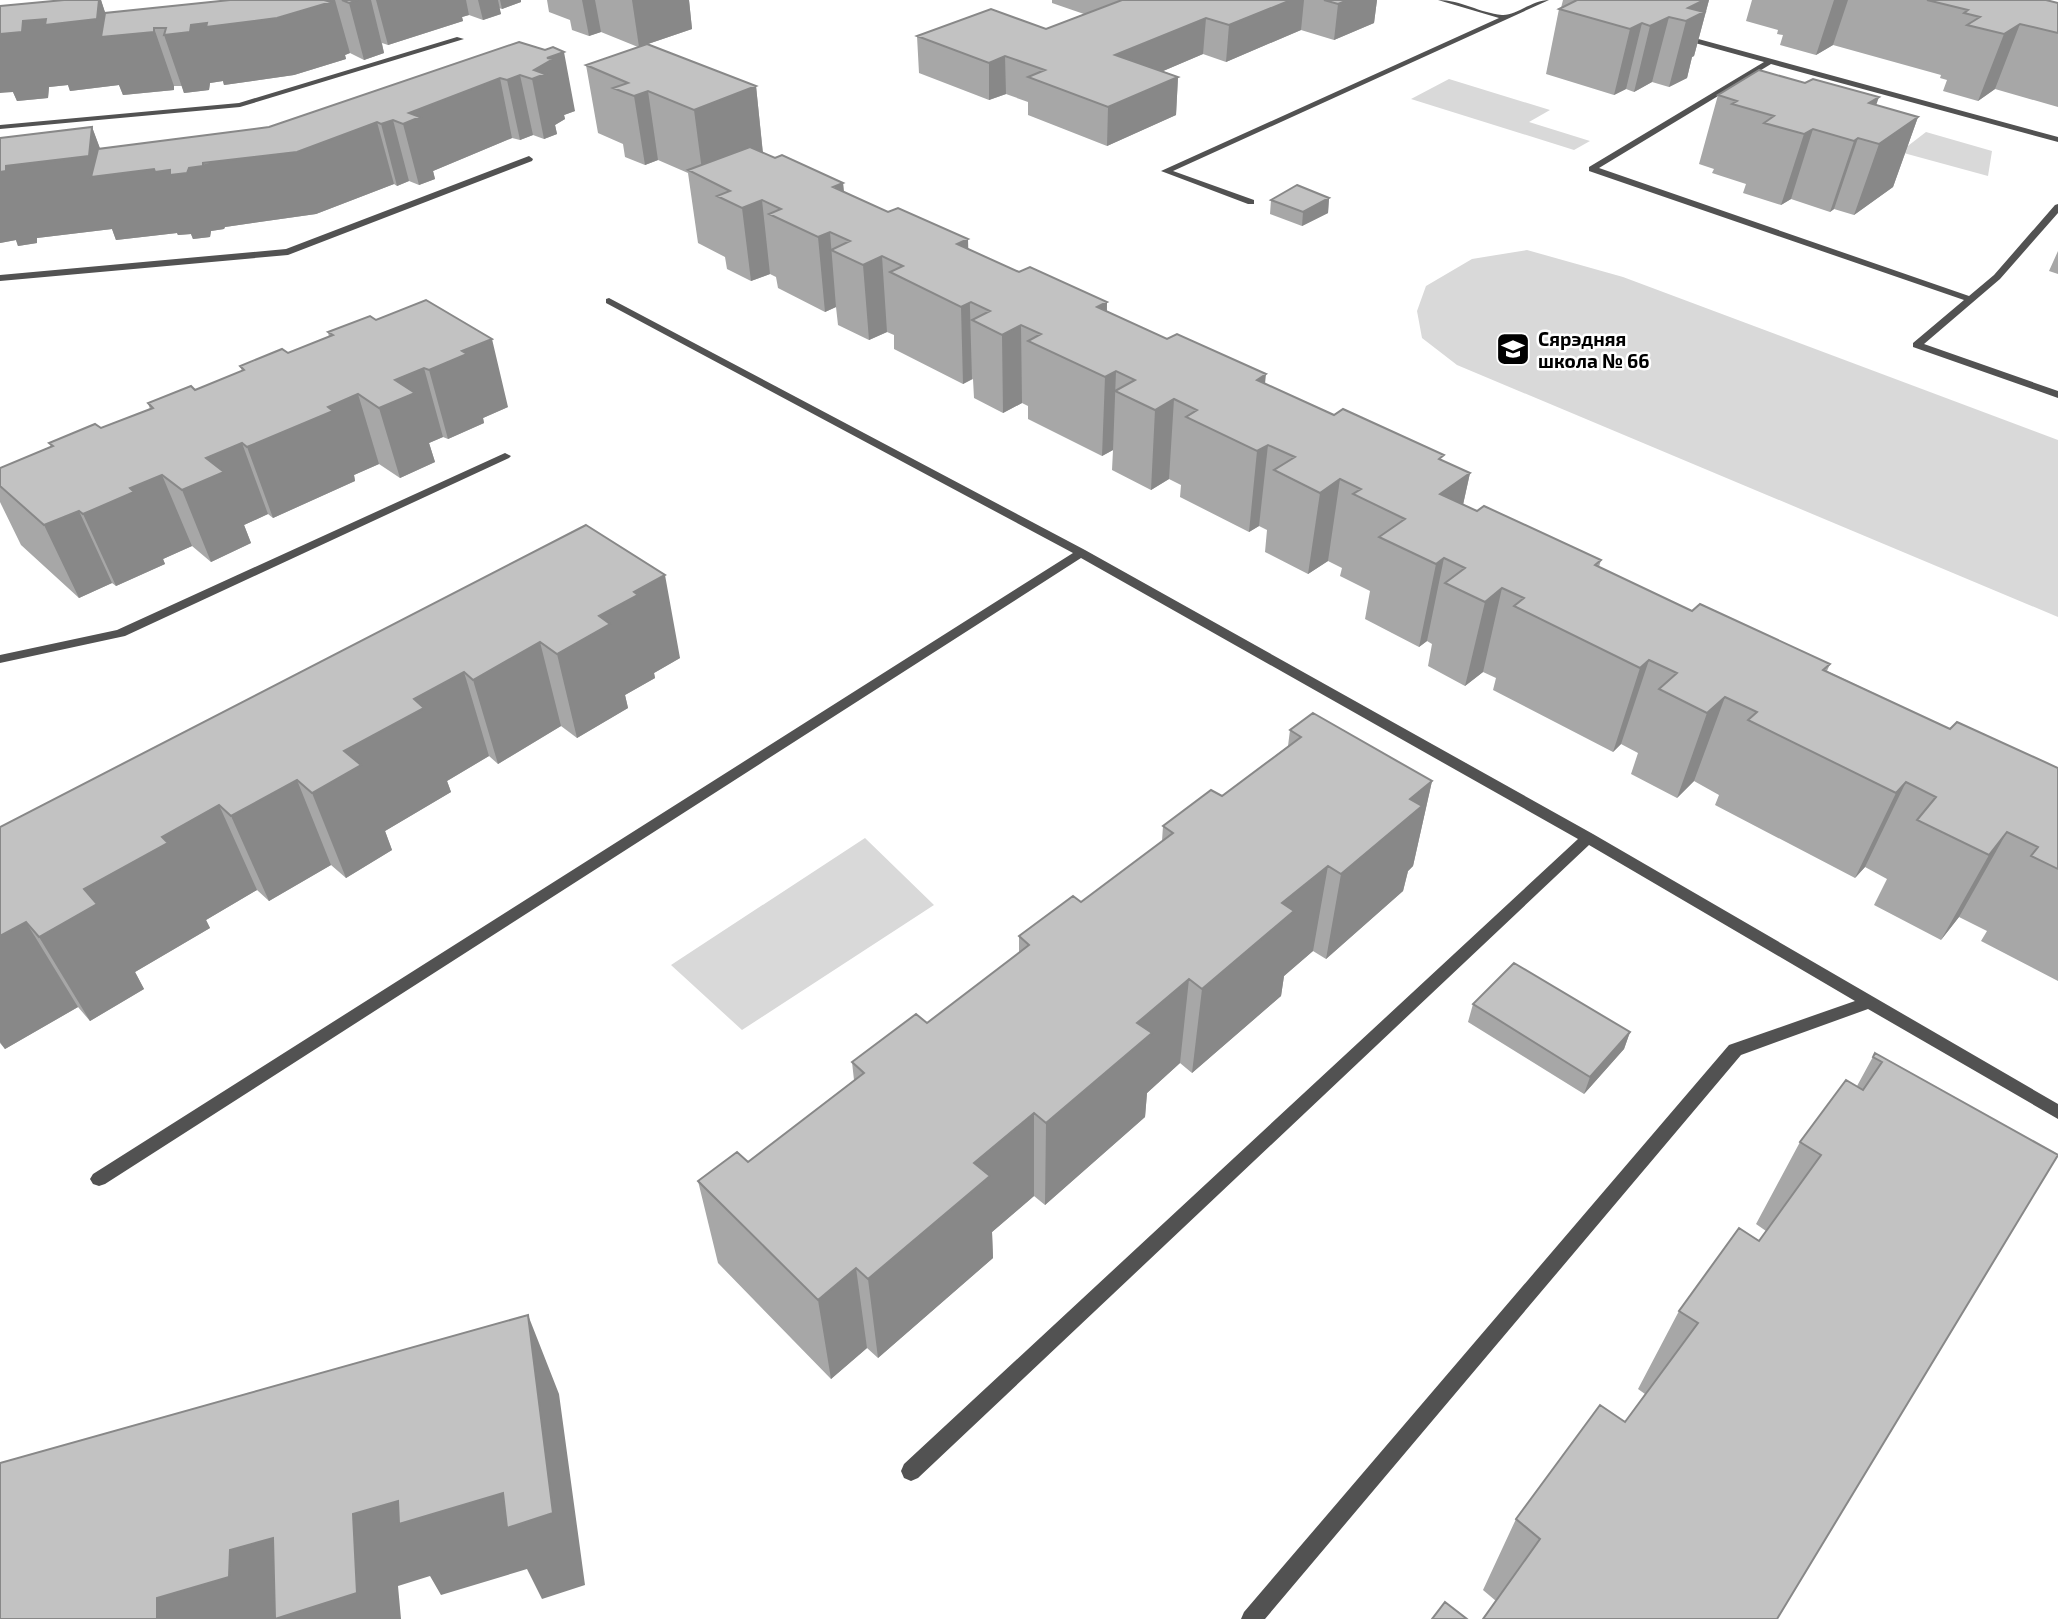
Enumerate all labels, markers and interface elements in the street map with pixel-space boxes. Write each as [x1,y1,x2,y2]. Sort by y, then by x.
place label: Сярэдняя школа № 66 [1538,327,1649,372]
school or university icon: Сярэдняя школа № 66 [1494,330,1532,368]

